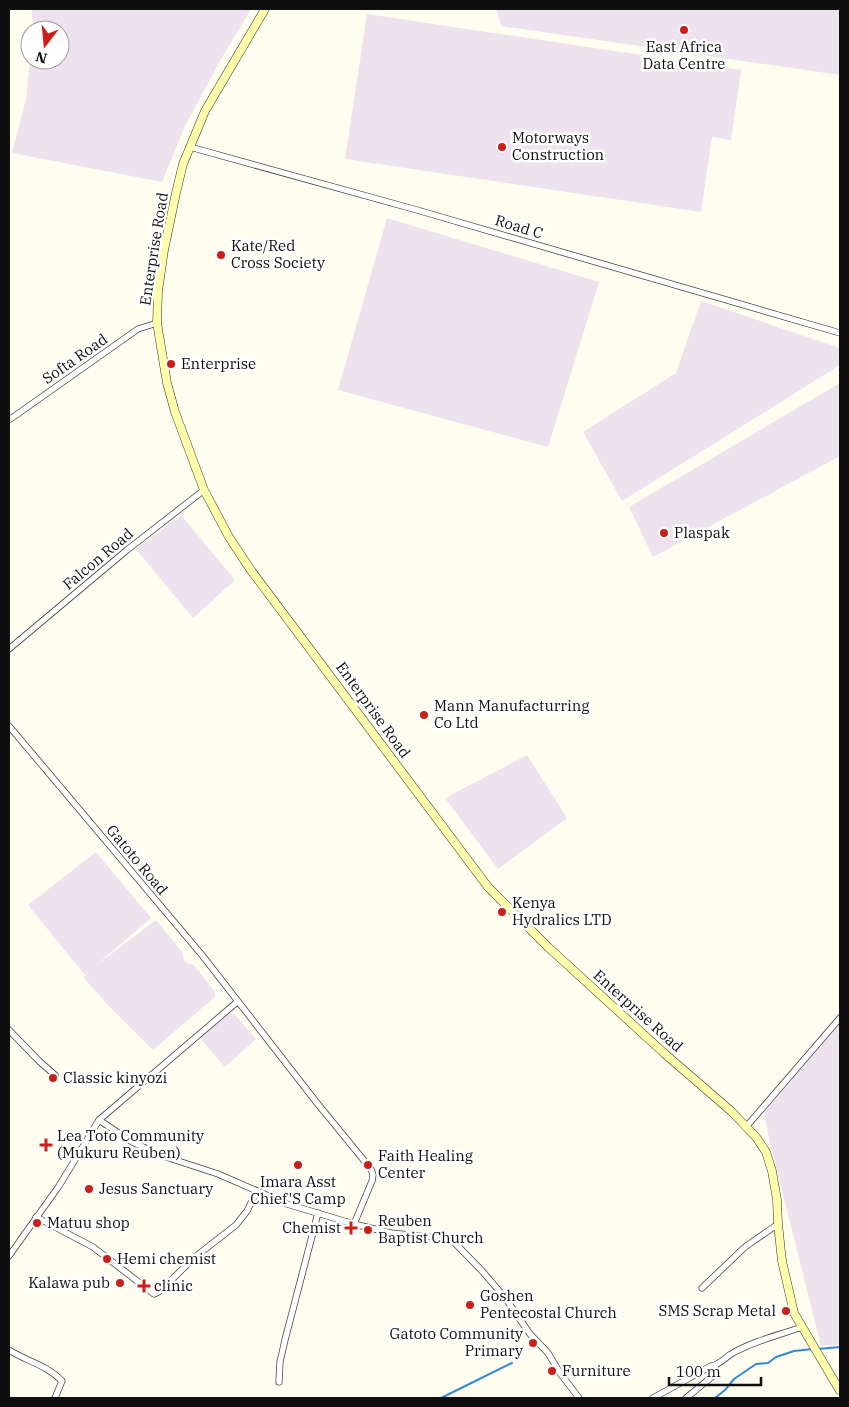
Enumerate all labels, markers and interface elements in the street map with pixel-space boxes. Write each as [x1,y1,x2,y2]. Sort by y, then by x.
north arrow [20,20,70,70]
marker: East Africa Data Centre [678,24,690,36]
place label: East Africa Data Centre [643,37,725,73]
text: N [34,47,49,68]
place label: Motorways Construction [512,128,605,164]
marker: Motorways Construction [496,141,508,153]
street label: Enterprise Road [135,191,172,307]
street label: Road C [493,210,545,243]
place label: Kate/Red Cross Society [231,236,325,272]
marker: Kate/Red Cross Society [215,249,227,261]
street label: Softa Road [39,329,111,388]
place label: Enterprise [181,354,256,373]
marker: Enterprise [165,358,177,370]
place label: Plaspak [674,523,730,542]
street label: Falcon Road [58,524,137,594]
marker: Plaspak [658,527,670,539]
street label: Enterprise Road [332,658,415,762]
place label: Mann Manufacturring Co Ltd [434,696,589,732]
marker: Mann Manufacturring Co Ltd [418,709,430,721]
street label: Gatoto Road [103,821,172,899]
place label: Kenya Hydralics LTD [512,893,612,929]
marker: Kenya Hydralics LTD [496,906,508,918]
street label: Enterprise Road [589,965,687,1056]
place label: Classic kinyozi [63,1068,168,1087]
marker: Classic kinyozi [47,1072,59,1084]
place label: Lea Toto Community (Mukuru Reuben) [57,1126,204,1162]
marker: Lea Toto Community (Mukuru Reuben) [39,1138,53,1152]
place label: Faith Healing Center [378,1146,473,1182]
marker: Imara Asst Chief'S Camp [292,1159,304,1171]
marker: Faith Healing Center [362,1159,374,1171]
place label: Imara Asst Chief'S Camp [250,1172,346,1208]
place label: Jesus Sanctuary [99,1179,213,1198]
marker: Jesus Sanctuary [83,1183,95,1195]
place label: Reuben Baptist Church [378,1211,484,1247]
place label: Matuu shop [47,1213,130,1232]
marker: Matuu shop [31,1217,43,1229]
place label: Chemist [282,1218,341,1237]
marker: Chemist [345,1222,357,1234]
marker: Reuben Baptist Church [362,1224,374,1236]
place label: Hemi chemist [117,1249,216,1268]
marker: Hemi chemist [101,1253,113,1265]
place label: Kalawa pub [28,1273,110,1292]
place label: clinic [154,1276,193,1295]
marker: Kalawa pub [114,1277,126,1289]
marker: clinic [138,1280,150,1292]
place label: Goshen Pentecostal Church [480,1286,617,1322]
marker: Goshen Pentecostal Church [464,1299,476,1311]
place label: SMS Scrap Metal [659,1301,776,1320]
marker: SMS Scrap Metal [780,1305,792,1317]
place label: Gatoto Community Primary [389,1324,523,1360]
marker: Gatoto Community Primary [527,1337,539,1349]
scale bar [669,1354,762,1386]
place label: Furniture [562,1361,631,1380]
text: 100 m [676,1362,721,1381]
marker: Furniture [546,1365,558,1377]

